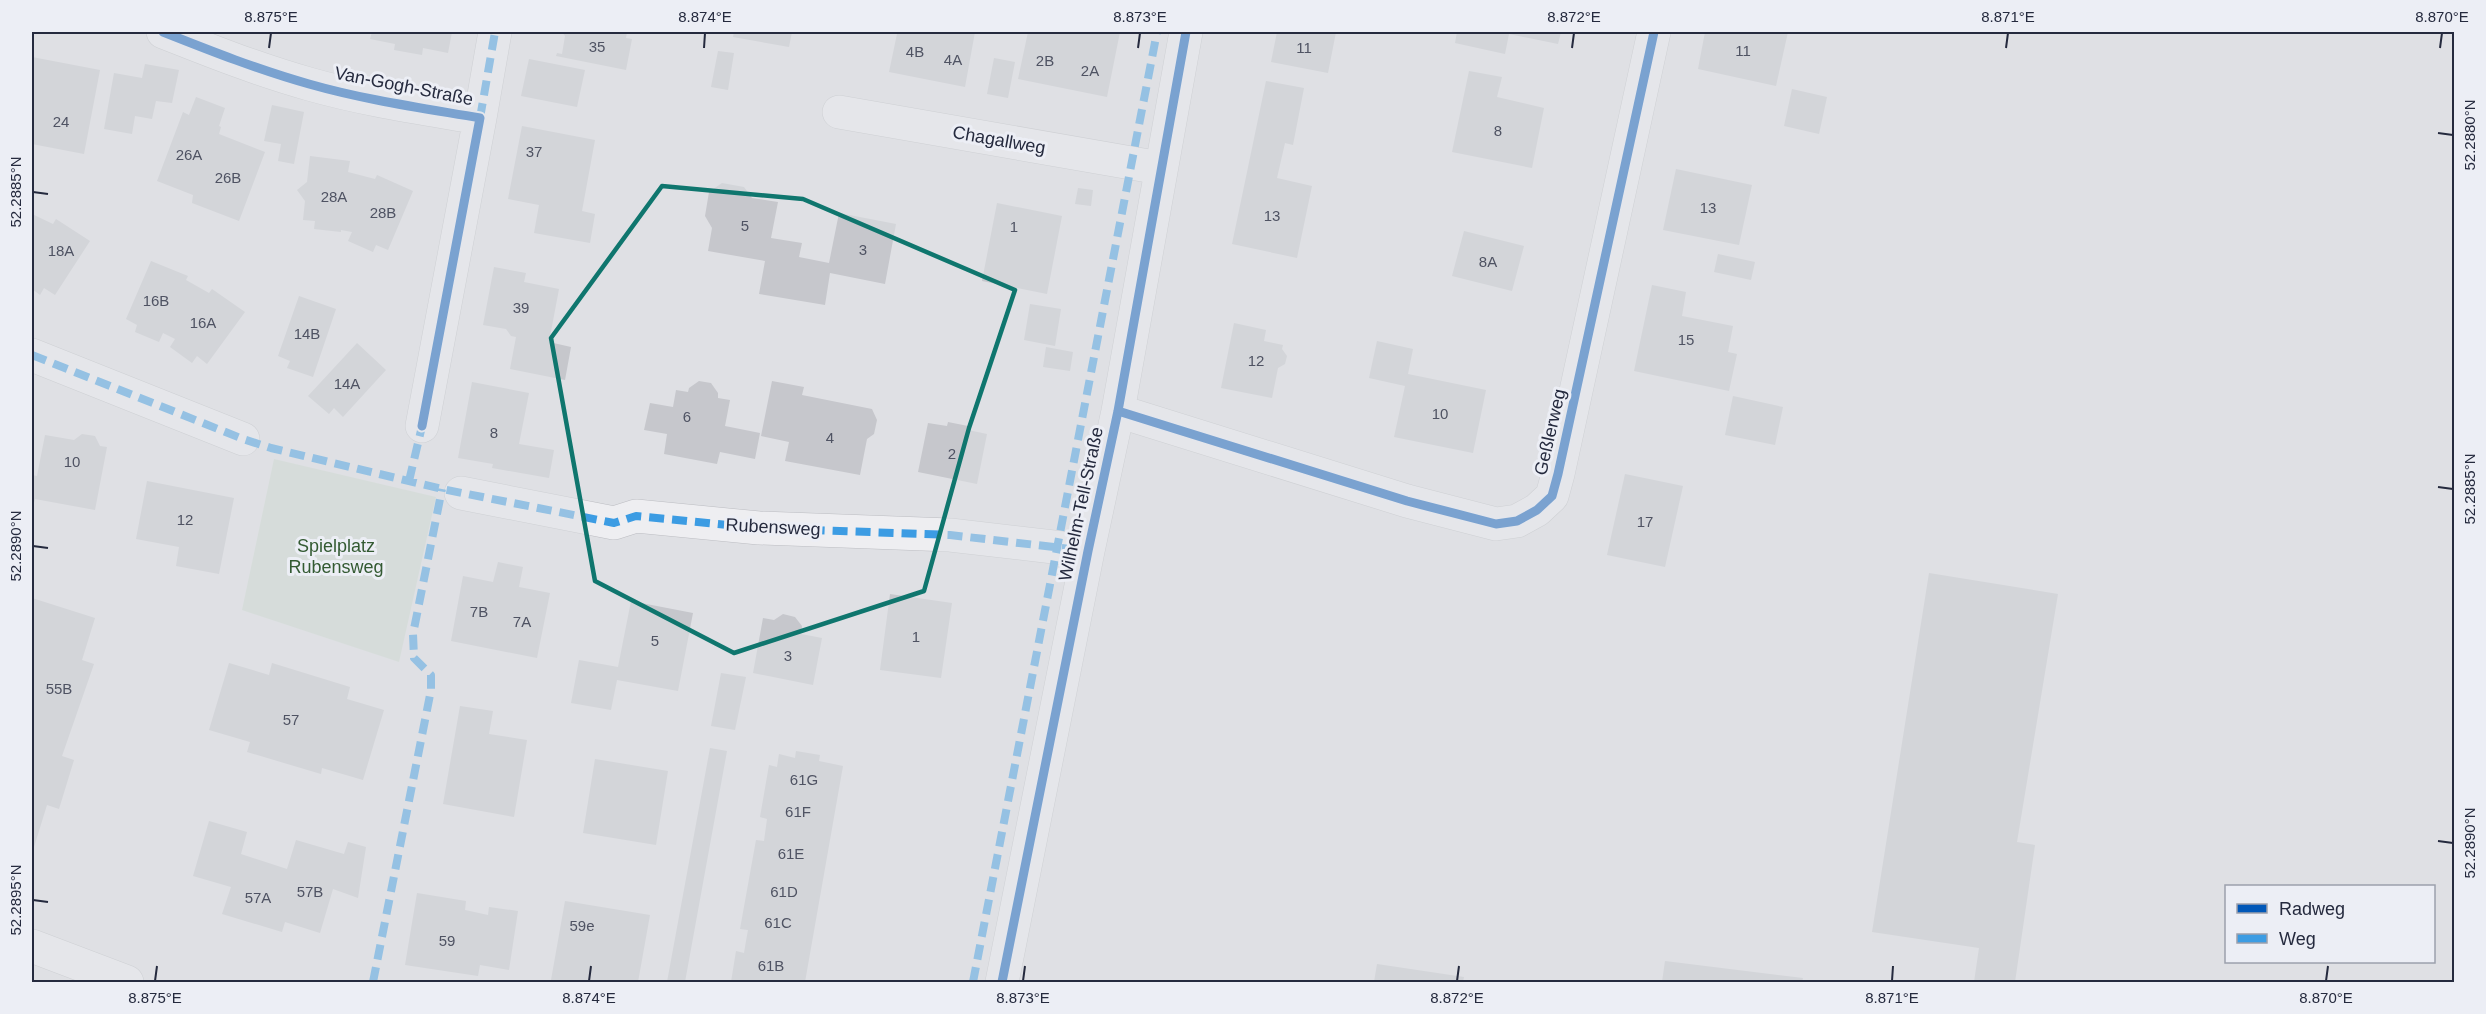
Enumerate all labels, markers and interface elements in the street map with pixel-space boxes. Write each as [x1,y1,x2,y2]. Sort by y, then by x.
text: 8.875°E [244,8,298,25]
text: 8.874°E [678,8,732,25]
text: 8.873°E [1113,8,1167,25]
text: 8.872°E [1547,8,1601,25]
text: 8.871°E [1981,8,2035,25]
text: 8.870°E [2415,8,2469,25]
house number: 35 [589,38,605,55]
house number: 11 [1296,39,1312,56]
house number: 11 [1735,42,1751,59]
house number: 4B [906,43,924,60]
house number: 4A [944,51,962,68]
house number: 2B [1036,52,1054,69]
house number: 2A [1081,62,1099,79]
street label: Van-Gogh-Straße [333,63,475,109]
text: 52.2880°N [2461,99,2478,171]
house number: 24 [53,113,69,130]
street label: Chagallweg [951,122,1047,158]
house number: 8 [1494,122,1502,139]
house number: 37 [526,143,542,160]
house number: 26A [176,146,202,163]
text: 52.2885°N [7,156,24,228]
house number: 26B [215,169,241,186]
house number: 28A [321,188,347,205]
house number: 13 [1700,199,1716,216]
house number: 28B [370,204,396,221]
house number: 13 [1264,207,1280,224]
house number: 5 [741,217,749,234]
house number: 1 [1010,218,1018,235]
house number: 3 [859,241,867,258]
house number: 18A [48,242,74,259]
house number: 8A [1479,253,1497,270]
house number: 16B [143,292,169,309]
house number: 39 [513,299,529,316]
house number: 16A [190,314,216,331]
house number: 14B [294,325,320,342]
house number: 15 [1678,331,1694,348]
house number: 12 [1248,352,1264,369]
house number: 14A [334,375,360,392]
street label: Geßlerweg [1530,387,1570,477]
house number: 10 [1432,405,1448,422]
house number: 6 [683,408,691,425]
house number: 8 [490,424,498,441]
street label: Wilhelm-Tell-Straße [1055,425,1107,583]
house number: 4 [826,429,834,446]
house number: 2 [948,445,956,462]
house number: 10 [64,453,80,470]
text: 52.2885°N [2461,453,2478,525]
text: 52.2890°N [7,510,24,582]
house number: 12 [177,511,193,528]
house number: 17 [1637,513,1653,530]
street label: Rubensweg [725,515,821,539]
park label: Spielplatz Rubensweg [288,536,384,577]
house number: 7B [470,603,488,620]
house number: 7A [513,613,531,630]
house number: 1 [912,628,920,645]
house number: 5 [651,632,659,649]
house number: 3 [784,647,792,664]
house number: 55B [46,680,72,697]
house number: 57 [283,711,299,728]
house number: 61G [790,771,818,788]
house number: 61F [785,803,811,820]
text: 52.2890°N [2461,807,2478,879]
house number: 61E [778,845,804,862]
text: 52.2895°N [7,864,24,936]
house number: 57B [297,883,323,900]
house number: 61D [770,883,798,900]
legend [2225,885,2435,963]
house number: 57A [245,889,271,906]
text: Radweg [2279,899,2345,919]
house number: 61C [764,914,792,931]
house number: 59e [569,917,595,934]
text: Weg [2279,929,2316,949]
house number: 59 [439,932,455,949]
house number: 61B [758,957,784,974]
text: 8.875°E [128,989,182,1006]
text: 8.874°E [562,989,616,1006]
text: 8.873°E [996,989,1050,1006]
text: 8.872°E [1430,989,1484,1006]
text: 8.871°E [1865,989,1919,1006]
text: 8.870°E [2299,989,2353,1006]

